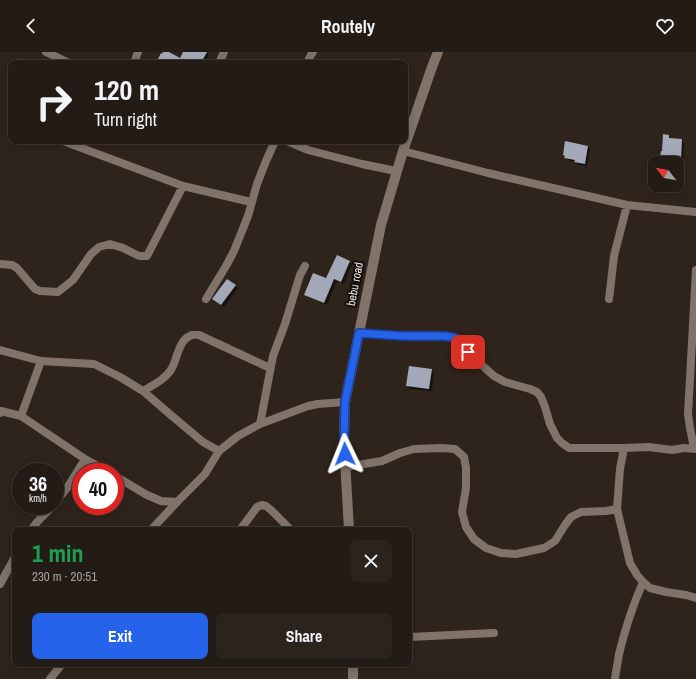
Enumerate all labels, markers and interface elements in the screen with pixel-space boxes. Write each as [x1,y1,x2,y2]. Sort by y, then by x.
text: Routely [321,14,375,39]
icon: back [20,15,42,37]
icon: heart [654,15,676,37]
text: 120 m [94,71,159,109]
icon: right [28,76,80,128]
text: Turn right [94,107,157,132]
north arrow [648,156,684,192]
map controls [648,156,684,192]
street label: bebu road [343,261,367,307]
pin [451,335,485,369]
icon: arrive [457,341,479,363]
position arrow [324,433,366,475]
speed limit sign: 40 [72,463,124,515]
text: 36 [29,470,47,497]
text: km/h [29,492,47,505]
text: 1 min [32,537,83,569]
button: close [350,540,392,582]
text: 230 m · 20:51 [32,568,97,585]
button: Exit [32,613,208,659]
button: Share [216,613,392,659]

